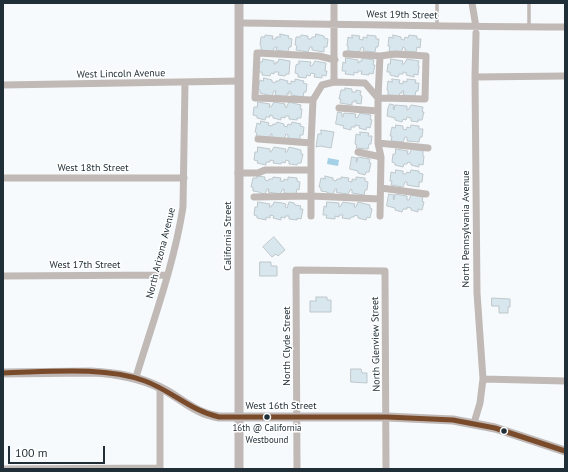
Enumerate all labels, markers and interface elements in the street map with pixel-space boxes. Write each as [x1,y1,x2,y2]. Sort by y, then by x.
street label: West 19th Street [366,8,438,22]
street label: West Lincoln Avenue [77,67,165,81]
street label: West 18th Street [57,162,129,174]
street label: North Pennsylvania Avenue [460,170,472,288]
street label: California Street [222,201,234,271]
street label: North Arizona Avenue [144,206,178,300]
street label: West 17th Street [50,259,120,271]
street label: North Glenview Street [369,296,383,392]
street label: North Clyde Street [281,306,293,386]
street label: West 16th Street [245,400,317,412]
marker: 16th @ California Westbound [262,412,272,422]
place label: 16th @ California Westbound [232,423,302,444]
unlabelled marker [499,426,509,436]
scale bar [10,438,107,464]
text: 100 m [15,445,48,460]

